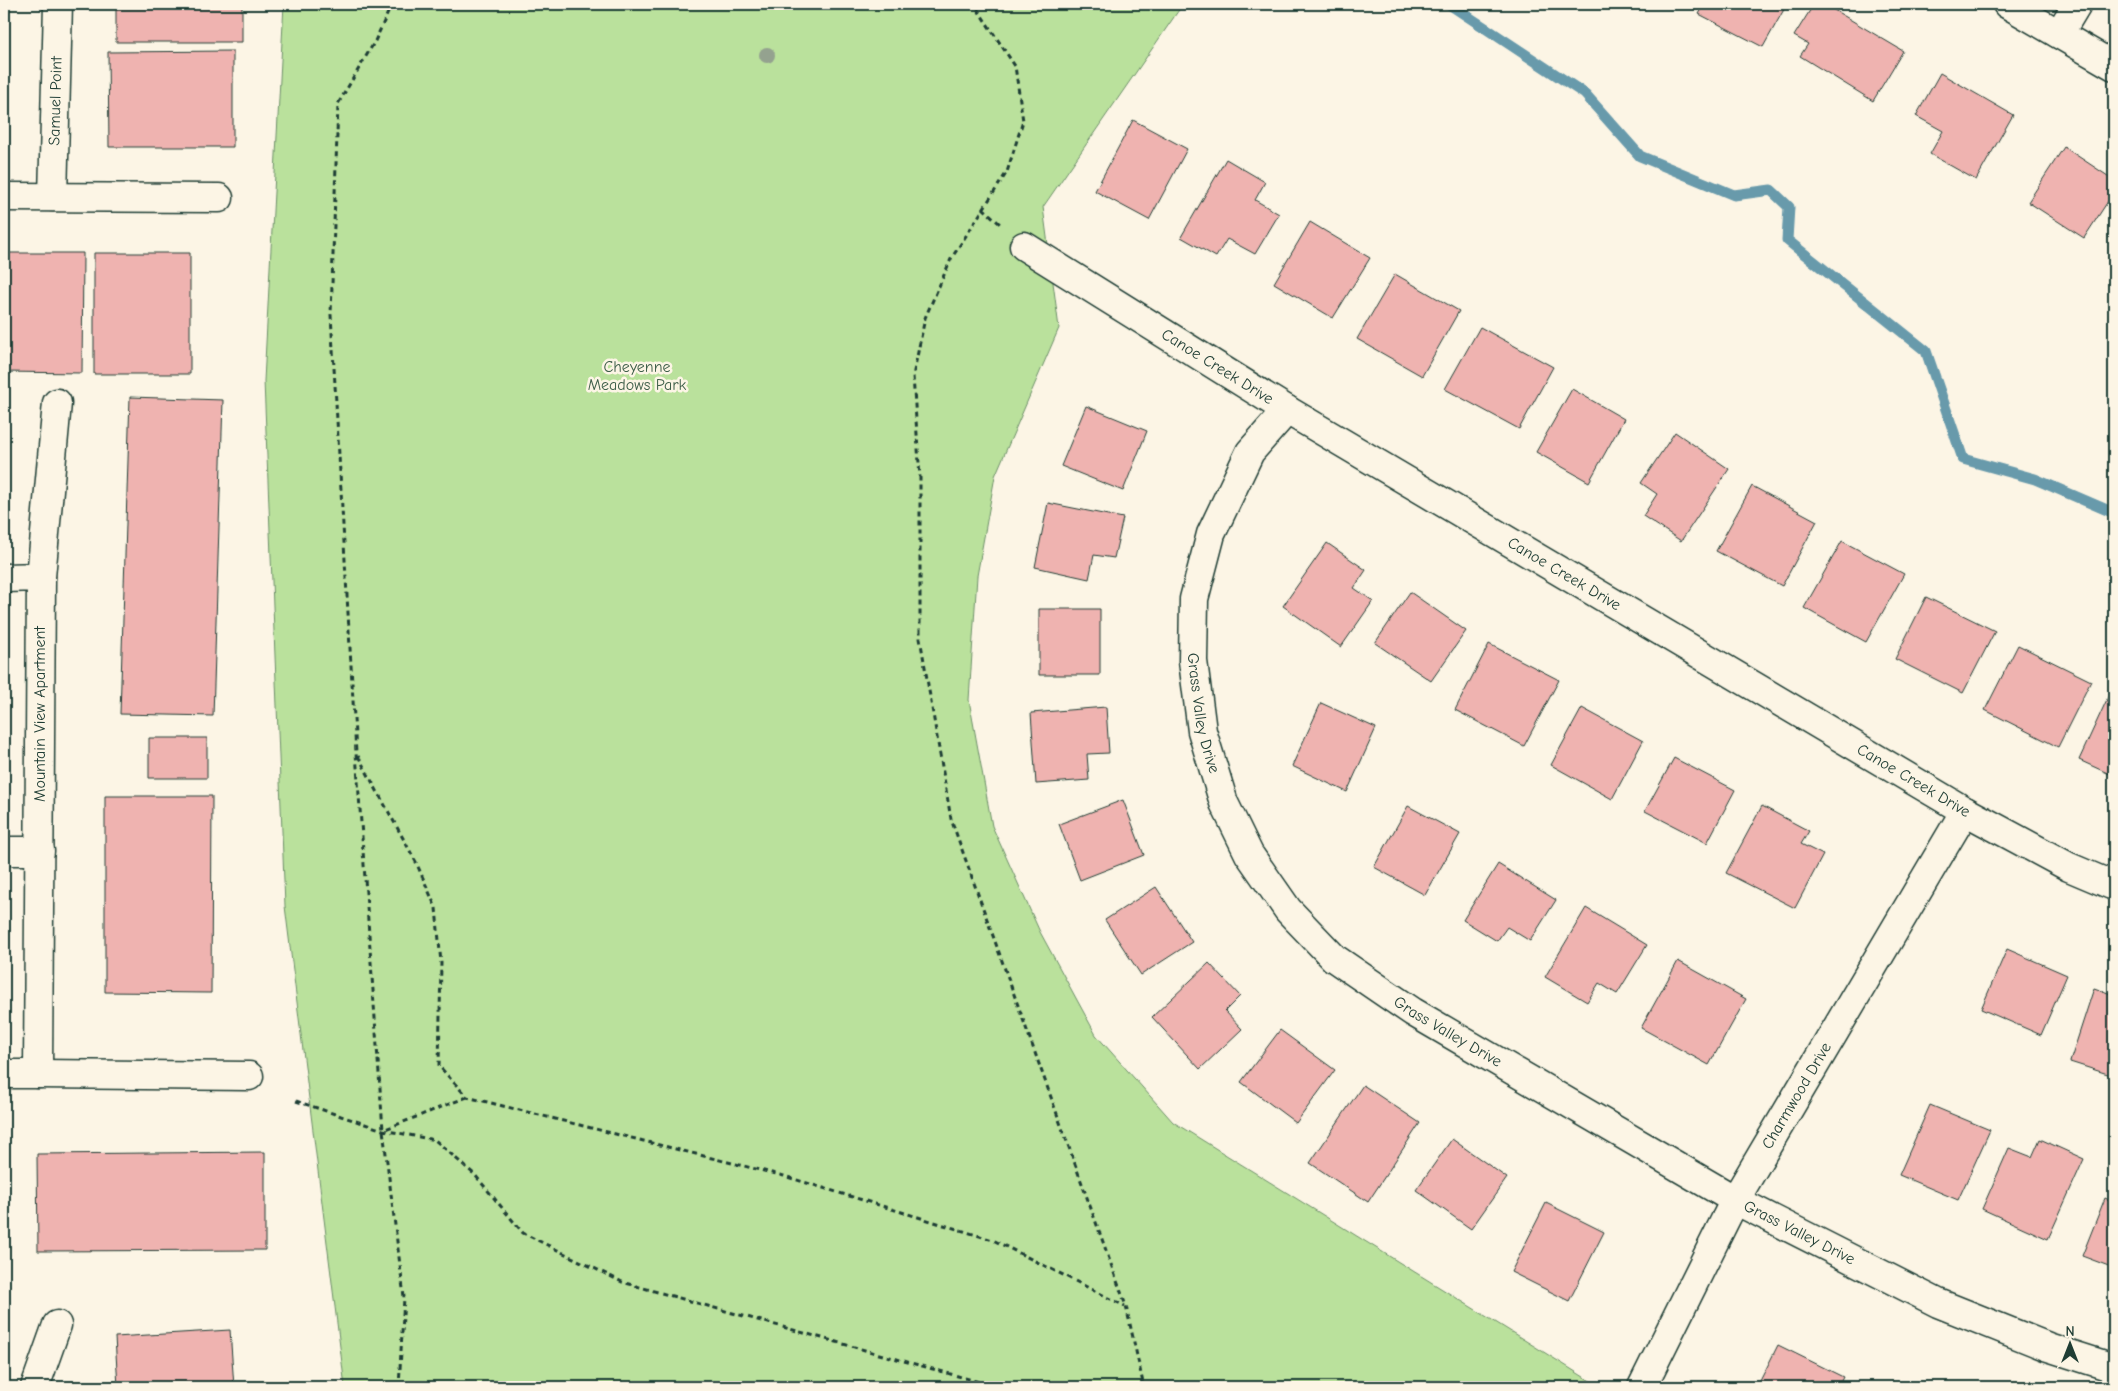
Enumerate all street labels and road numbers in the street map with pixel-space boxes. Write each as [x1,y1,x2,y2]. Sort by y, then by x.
street label: Samuel Point [45,56,66,146]
street label: Canoe Creek Drive [1158,325,1277,408]
street label: Canoe Creek Drive [1504,534,1624,614]
street label: Mountain View Apartment [31,626,49,802]
street label: Grass Valley Drive [1184,653,1223,775]
street label: Canoe Creek Drive [1854,740,1973,821]
street label: Grass Valley Drive [1390,993,1505,1071]
street label: Charmwood Drive [1758,1039,1835,1152]
street label: Grass Valley Drive [1741,1197,1858,1268]

